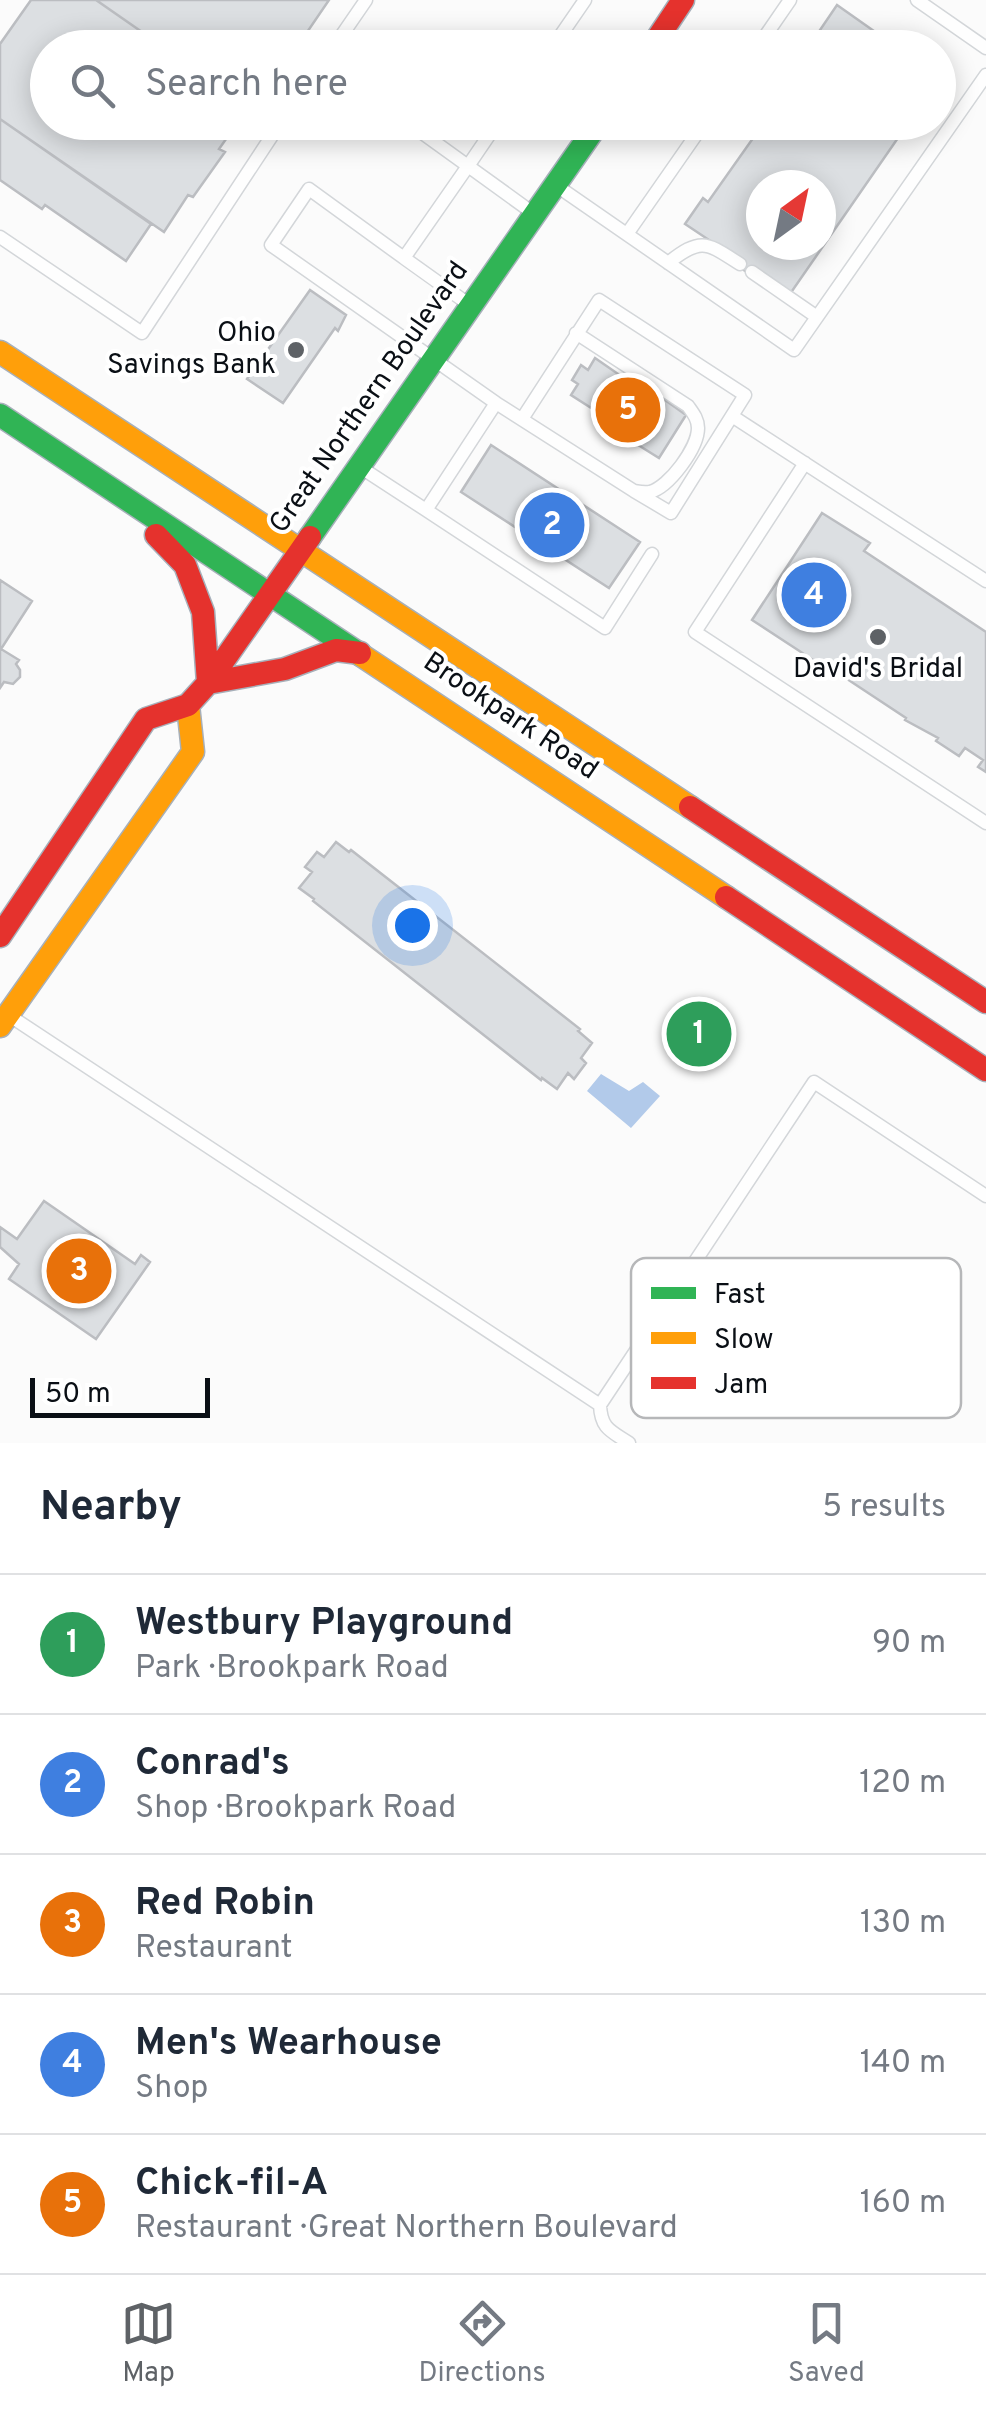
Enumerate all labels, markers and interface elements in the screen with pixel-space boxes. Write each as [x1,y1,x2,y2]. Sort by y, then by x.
search box [30,30,956,140]
icon: search [65,58,120,113]
text: Search here [145,61,348,110]
north arrow [746,170,836,260]
street label: Great Northern Boulevard [262,255,478,541]
place label: Ohio Savings Bank [107,316,276,384]
marker: Ohio Savings Bank [285,339,307,361]
pin: 5 [596,372,660,448]
pin: 2 [520,488,584,562]
pin: 4 [782,558,846,632]
marker: David's Bridal [867,626,889,648]
street label: Brookpark Road [416,645,604,789]
place label: David's Bridal [793,652,963,688]
your location [387,900,438,951]
pin: 1 [666,996,732,1072]
pin: 3 [46,1234,112,1308]
legend [631,1258,961,1418]
text: Fast [714,1278,766,1314]
text: Slow [714,1323,773,1359]
text: Jam [714,1368,768,1404]
scale bar [30,1373,210,1418]
text: 50 m [45,1377,111,1413]
text: Nearby [40,1482,182,1535]
text: 5 results [822,1488,946,1528]
text: Westbury Playground [135,1600,513,1649]
text: 1 [66,1624,79,1664]
text: 90 m [872,1624,946,1664]
text: Park · Brookpark Road [135,1649,449,1689]
text: Conrad's [135,1740,290,1789]
text: 2 [63,1764,82,1804]
text: 120 m [859,1764,946,1804]
text: Shop · Brookpark Road [135,1789,456,1829]
text: Red Robin [135,1880,315,1929]
text: 3 [63,1904,82,1944]
text: 130 m [860,1904,946,1944]
text: Restaurant [135,1929,293,1969]
text: Men's Wearhouse [135,2020,442,2069]
text: 4 [62,2044,83,2084]
text: 140 m [860,2044,946,2084]
text: Shop [135,2069,208,2109]
text: Chick-fil-A [135,2160,328,2209]
text: 5 [63,2184,82,2224]
text: 160 m [860,2184,946,2224]
text: Restaurant · Great Northern Boulevard [135,2209,678,2249]
tab: Map [121,2296,176,2392]
tab: Directions [418,2296,546,2392]
tab: Saved [788,2296,865,2392]

